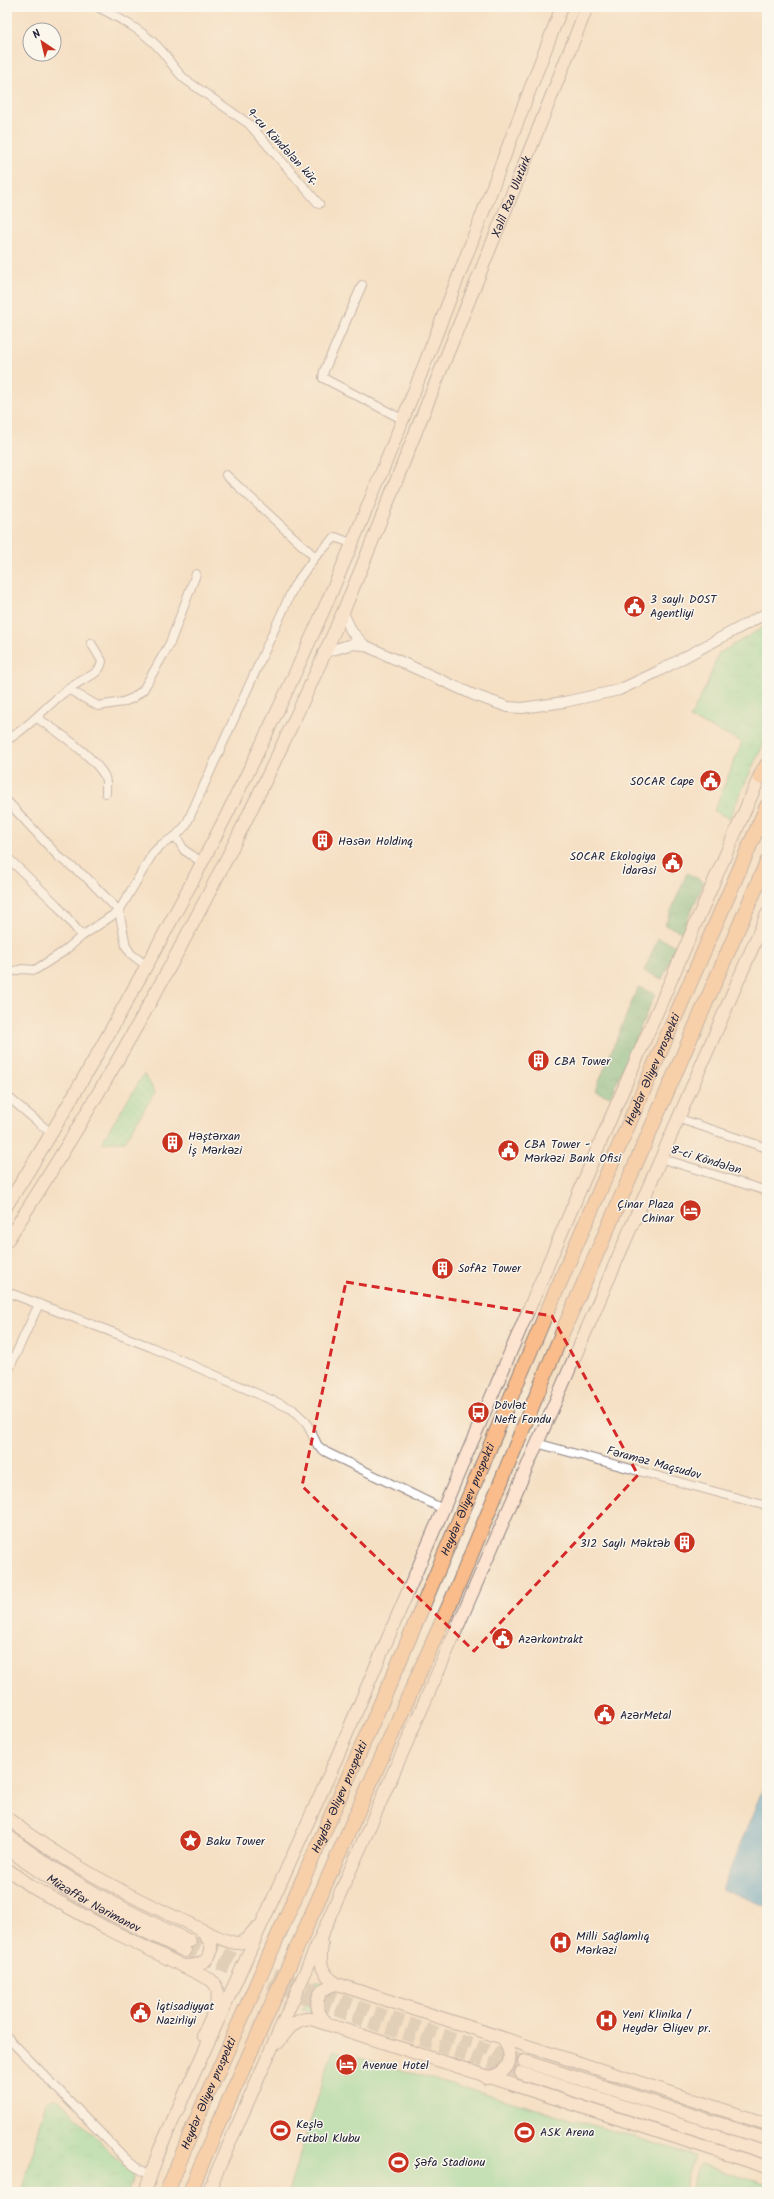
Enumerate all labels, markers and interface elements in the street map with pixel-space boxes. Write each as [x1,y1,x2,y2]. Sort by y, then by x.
north arrow [22,22,62,62]
text: N [29,25,45,44]
street label: 9-cu Köndələn küç. [242,104,324,190]
street label: Xəlil Rza Ulutürk [486,153,536,240]
place label: 3 saylı DOST Agentliyi [650,590,718,623]
public building icon: 3 saylı DOST Agentliyi [621,593,647,619]
public building icon: SOCAR Cape [697,768,723,794]
place label: SOCAR Cape [630,772,695,791]
building icon: Həsən Holdinq [309,828,335,854]
place label: Həsən Holdinq [338,832,413,851]
place label: SOCAR Ekologiya İdarəsi [570,847,657,880]
public building icon: SOCAR Ekologiya İdarəsi [659,850,685,876]
street label: Heydər Əliyev prospekti [620,1009,686,1129]
building icon: CBA Tower [526,1048,552,1074]
place label: CBA Tower [554,1052,611,1071]
place label: Həştərxan İş Mərkəzi [188,1127,243,1160]
building icon: Həştərxan İş Mərkəzi [160,1130,186,1156]
place label: CBA Tower - Mərkəzi Bank Ofisi [524,1135,622,1168]
public building icon: CBA Tower - Mərkəzi Bank Ofisi [496,1138,522,1164]
street label: 8-ci Köndələn [668,1140,744,1180]
place label: Çinar Plaza Chinar [617,1195,675,1228]
hotel icon: Çinar Plaza Chinar [677,1198,703,1224]
building icon: SofAz Tower [430,1255,456,1281]
place label: SofAz Tower [458,1259,522,1278]
place label: Dövlət Neft Fondu [494,1396,552,1429]
bus stop icon: Dövlət Neft Fondu [466,1399,492,1425]
street label: Heydər Əliyev prospekti [435,1439,500,1559]
street label: Fəraməz Maqsudov [605,1441,704,1485]
building icon: 312 Saylı Məktəb [672,1530,698,1556]
place label: 312 Saylı Məktəb [580,1534,671,1553]
public building icon: Azərkontrakt [490,1626,516,1652]
place label: Azərkontrakt [518,1630,584,1649]
public building icon: AzərMetal [592,1702,618,1728]
place label: AzərMetal [620,1706,671,1725]
street label: Heydər Əliyev prospekti [306,1737,373,1856]
place icon: Baku Tower [178,1828,204,1854]
place label: Baku Tower [206,1832,266,1851]
street label: Müzəffər Nərimanov [43,1869,145,1938]
place label: Milli Sağlamlıq Mərkəzi [576,1927,650,1960]
hospital icon: Milli Sağlamlıq Mərkəzi [548,1930,574,1956]
place label: İqtisadiyyat Nazirliyi [156,1997,214,2030]
public building icon: İqtisadiyyat Nazirliyi [128,2000,154,2026]
place label: Yeni Klinika / Heydər Əliyev pr. [622,2005,711,2038]
hospital icon: Yeni Klinika / Heydər Əliyev pr. [593,2008,619,2034]
street label: Heydər Əliyev prospekti [176,2033,242,2152]
hotel icon: Avenue Hotel [333,2052,359,2078]
place label: Avenue Hotel [362,2056,429,2075]
place label: Keşlə Futbol Klubu [296,2115,360,2148]
sports icon: Keşlə Futbol Klubu [267,2118,293,2144]
sports icon: ASK Arena [511,2119,537,2145]
place label: ASK Arena [540,2123,595,2142]
sports icon: Şəfa Stadionu [386,2149,412,2175]
place label: Şəfa Stadionu [414,2153,485,2172]

